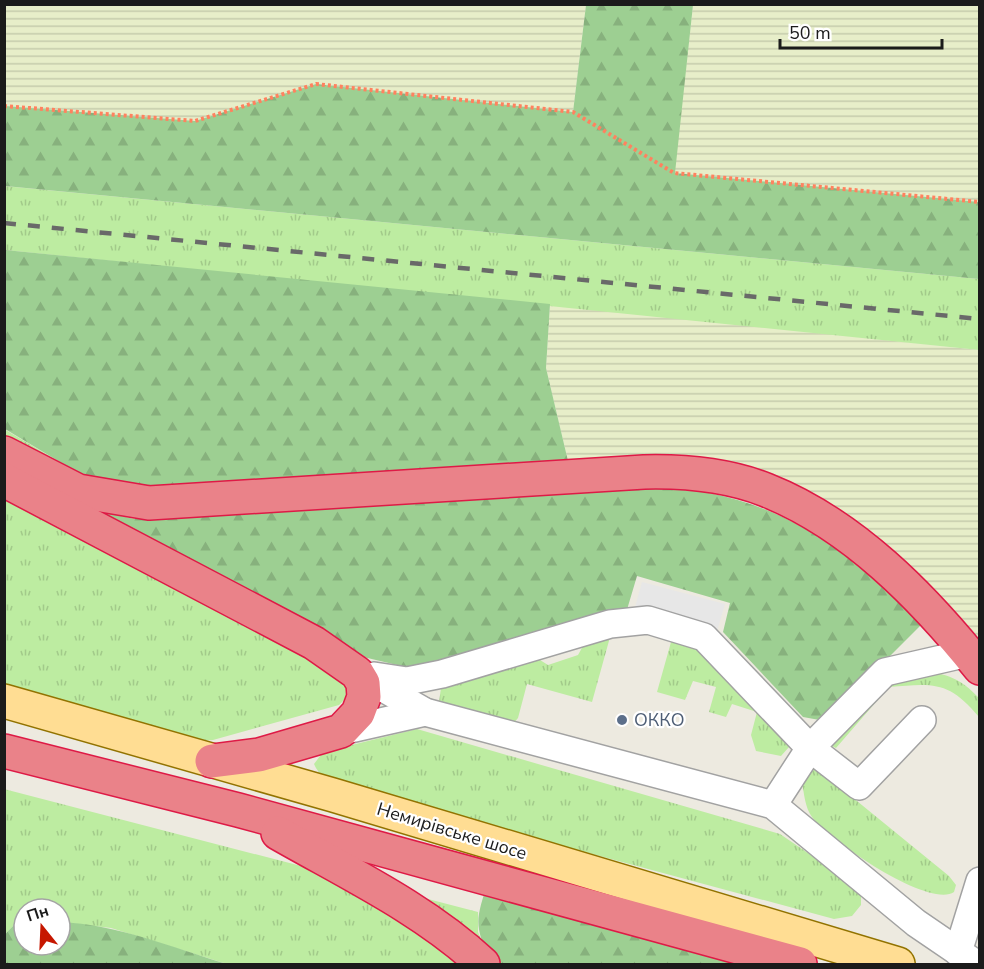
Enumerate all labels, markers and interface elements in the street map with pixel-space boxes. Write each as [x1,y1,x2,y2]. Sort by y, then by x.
scale bar [780,12,942,50]
text: 50 m [789,21,831,45]
place label: ОККО [634,708,685,732]
marker: ОККО [615,713,629,727]
street label: Немирівське шосе [374,797,530,865]
north arrow [12,897,72,957]
text: Пн [24,900,52,928]

